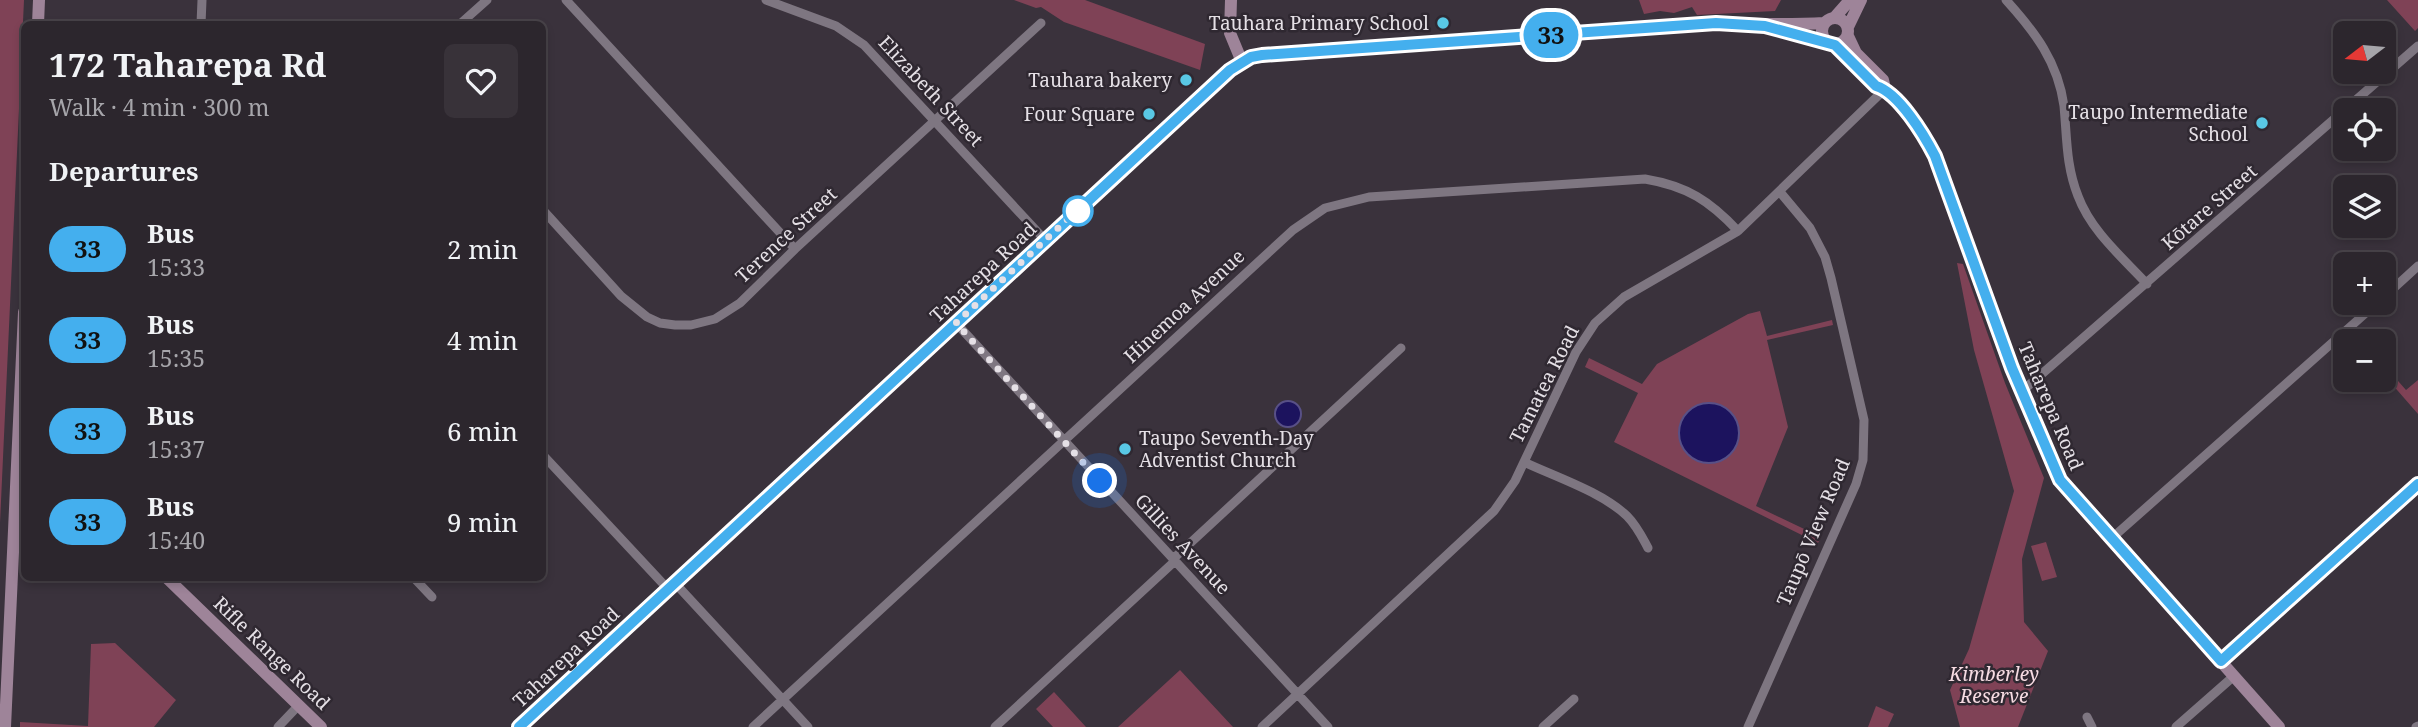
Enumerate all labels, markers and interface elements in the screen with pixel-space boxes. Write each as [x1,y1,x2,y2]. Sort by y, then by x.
place label: Tauhara Primary School [1209,10,1429,36]
line badge: 33 [1520,12,1582,58]
marker: Tauhara Primary School [1435,15,1451,31]
text: 33 [1537,18,1565,51]
north arrow [2333,21,2396,84]
map controls [2333,21,2396,392]
street label: Elizabeth Street [873,30,989,152]
text: 172 Taharepa Rd [49,42,326,87]
button: heart [444,44,518,118]
place label: Tauhara bakery [1028,67,1172,93]
marker: Tauhara bakery [1178,72,1194,88]
text: Walk · 4 min · 300 m [49,91,269,123]
button: locate [2333,98,2396,161]
place label: Taupo Intermediate School [2068,99,2248,147]
place label: Four Square [1024,101,1135,127]
marker: Four Square [1141,106,1157,122]
marker: Taupo Intermediate School [2254,115,2270,131]
text: Departures [49,153,199,189]
street label: Kōtare Street [2156,158,2262,256]
button: layers [2333,175,2396,238]
street label: Terence Street [730,181,843,289]
unlabelled marker [1063,196,1093,226]
text: Bus [147,215,194,251]
street label: Taharepa Road [924,216,1042,328]
text: 2 min [447,231,518,267]
text: 33 [74,232,101,265]
street label: Hinemoa Avenue [1118,243,1250,369]
text: 15:33 [147,251,205,283]
button: + [2333,252,2396,315]
text: Bus [147,306,194,342]
street label: Tamatea Road [1503,320,1585,447]
text: 4 min [447,322,518,358]
text: 33 [74,323,101,356]
button: − [2333,329,2396,392]
street label: Taharepa Road [2012,338,2090,474]
text: 15:35 [147,342,205,374]
text: Bus [147,397,194,433]
text: 6 min [447,413,518,449]
text: 33 [74,414,101,447]
place label: Taupo Seventh-Day Adventist Church [1139,425,1314,473]
text: 15:37 [147,433,205,465]
marker: Taupo Seventh-Day Adventist Church [1117,441,1133,457]
street label: Taupō View Road [1770,454,1856,610]
your location [1082,463,1117,498]
text: Bus [147,488,194,524]
street label: Gillies Avenue [1129,488,1237,600]
text: 9 min [447,504,518,540]
text: 33 [74,505,101,538]
text: 15:40 [147,524,205,556]
street label: Rifle Range Road [208,591,336,716]
street label: Taharepa Road [507,601,625,713]
park label: Kimberley Reserve [1948,661,2039,709]

